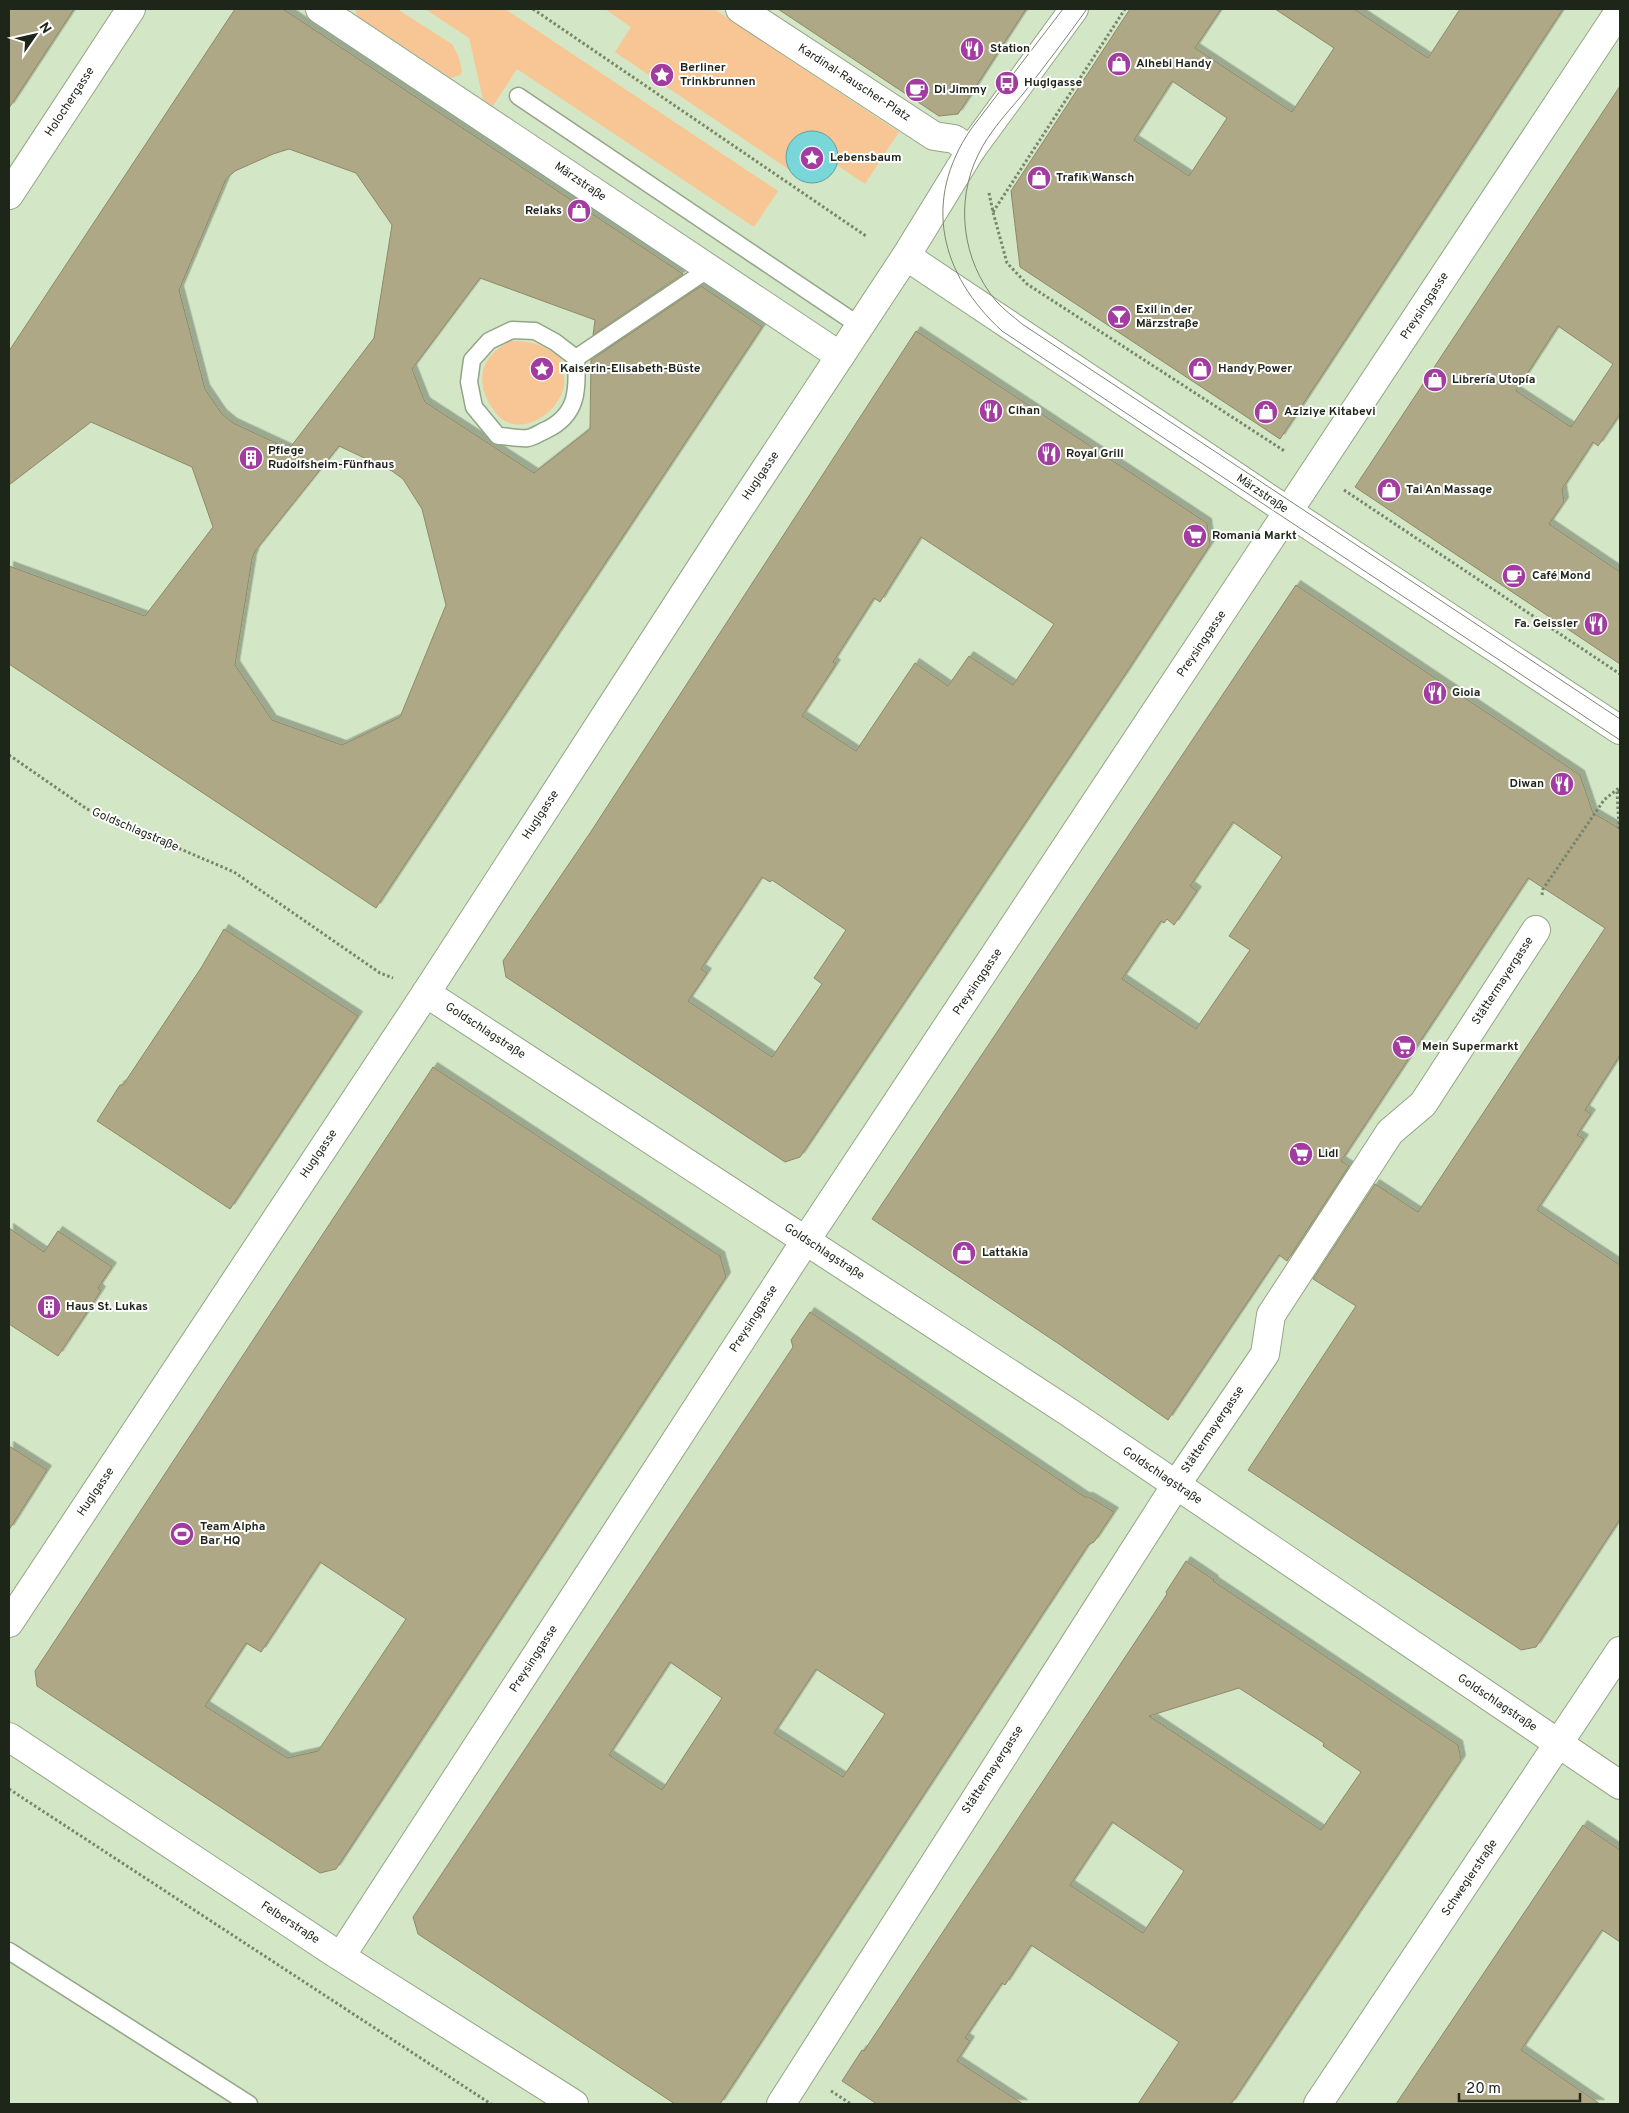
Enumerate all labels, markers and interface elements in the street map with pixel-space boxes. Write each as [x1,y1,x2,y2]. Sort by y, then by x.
north arrow [10,10,60,60]
text: N [35,20,54,37]
restaurant icon: Station [959,36,985,62]
street label: Kardinal-Rauscher-Platz [794,40,914,126]
place label: Station [990,41,1030,57]
shop icon: Alhebi Handy [1106,51,1132,77]
place label: Alhebi Handy [1136,56,1212,72]
place label: Berliner Trinkbrunnen [680,60,756,90]
place icon: Berliner Trinkbrunnen [649,62,675,88]
street label: Holochergasse [42,64,98,140]
bus stop icon: Huglgasse [994,70,1020,96]
place label: Huglgasse [1024,75,1082,91]
cafe icon: Di Jimmy [904,77,930,103]
place label: Di Jimmy [934,82,987,98]
place icon: Lebensbaum [799,145,825,171]
place label: Lebensbaum [830,150,902,166]
street label: Märzstraße [551,159,609,205]
shop icon: Trafik Wansch [1026,165,1052,191]
place label: Trafik Wansch [1056,170,1134,186]
shop icon: Relaks [566,198,592,224]
place label: Relaks [525,203,562,219]
street label: Preysinggasse [1397,269,1453,343]
place label: Exil in der Märzstraße [1136,302,1199,332]
bar icon: Exil in der Märzstraße [1106,304,1132,330]
place icon: Kaiserin-Elisabeth-Büste [529,356,555,382]
shop icon: Handy Power [1187,356,1213,382]
place label: Kaiserin-Elisabeth-Büste [560,361,701,377]
place label: Handy Power [1218,361,1292,377]
shop icon: Librería Utopía [1422,367,1448,393]
place label: Librería Utopía [1452,372,1535,388]
restaurant icon: Cihan [978,398,1004,424]
shop icon: Aziziye Kitabevi [1253,399,1279,425]
place label: Cihan [1008,403,1040,419]
place label: Aziziye Kitabevi [1284,404,1376,420]
restaurant icon: Royal Grill [1036,441,1062,467]
place label: Pflege Rudolfsheim-Fünfhaus [268,443,394,473]
building icon: Pflege Rudolfsheim-Fünfhaus [238,445,264,471]
place label: Royal Grill [1066,446,1124,462]
street label: Huglgasse [739,448,783,504]
street label: Märzstraße [1233,471,1291,517]
shop icon: Tai An Massage [1376,477,1402,503]
place label: Tai An Massage [1406,482,1492,498]
supermarket icon: Romania Markt [1182,523,1208,549]
place label: Romania Markt [1212,528,1297,544]
cafe icon: Café Mond [1501,563,1527,589]
place label: Café Mond [1532,568,1591,584]
street label: Preysinggasse [1174,607,1230,681]
restaurant icon: Fa. Geissler [1583,611,1609,637]
place label: Fa. Geissler [1514,616,1578,632]
restaurant icon: Gioia [1422,680,1448,706]
place label: Gioia [1452,685,1480,701]
restaurant icon: Diwan [1549,771,1575,797]
place label: Diwan [1509,776,1544,792]
street label: Huglgasse [519,787,563,843]
street label: Goldschlagstraße [89,804,181,856]
street label: Stättermayergasse [1468,934,1538,1028]
street label: Preysinggasse [950,945,1006,1019]
street label: Goldschlagstraße [442,999,528,1063]
supermarket icon: Mein Supermarkt [1391,1034,1417,1060]
place label: Mein Supermarkt [1422,1039,1519,1055]
street label: Huglgasse [297,1126,341,1182]
supermarket icon: Lidl [1288,1141,1314,1167]
place label: Lidl [1318,1146,1339,1162]
street label: Goldschlagstraße [781,1220,867,1284]
shop icon: Lattakia [951,1240,977,1266]
place label: Lattakia [982,1245,1028,1261]
street label: Preysinggasse [726,1282,782,1356]
building icon: Haus St. Lukas [36,1294,62,1320]
place label: Haus St. Lukas [66,1299,148,1315]
street label: Stättermayergasse [1178,1383,1248,1477]
street label: Goldschlagstraße [1119,1443,1205,1509]
street label: Huglgasse [74,1464,118,1520]
place label: Team Alpha Bar HQ [200,1519,265,1549]
sports icon: Team Alpha Bar HQ [169,1521,195,1547]
street label: Preysinggasse [506,1622,562,1696]
street label: Goldschlagstraße [1454,1670,1540,1736]
street label: Stättermayergasse [958,1723,1028,1817]
street label: Schweglerstraße [1438,1837,1502,1919]
street label: Felberstraße [258,1898,322,1948]
scale bar [1459,2070,1580,2102]
text: 20 m [1466,2080,1501,2099]

